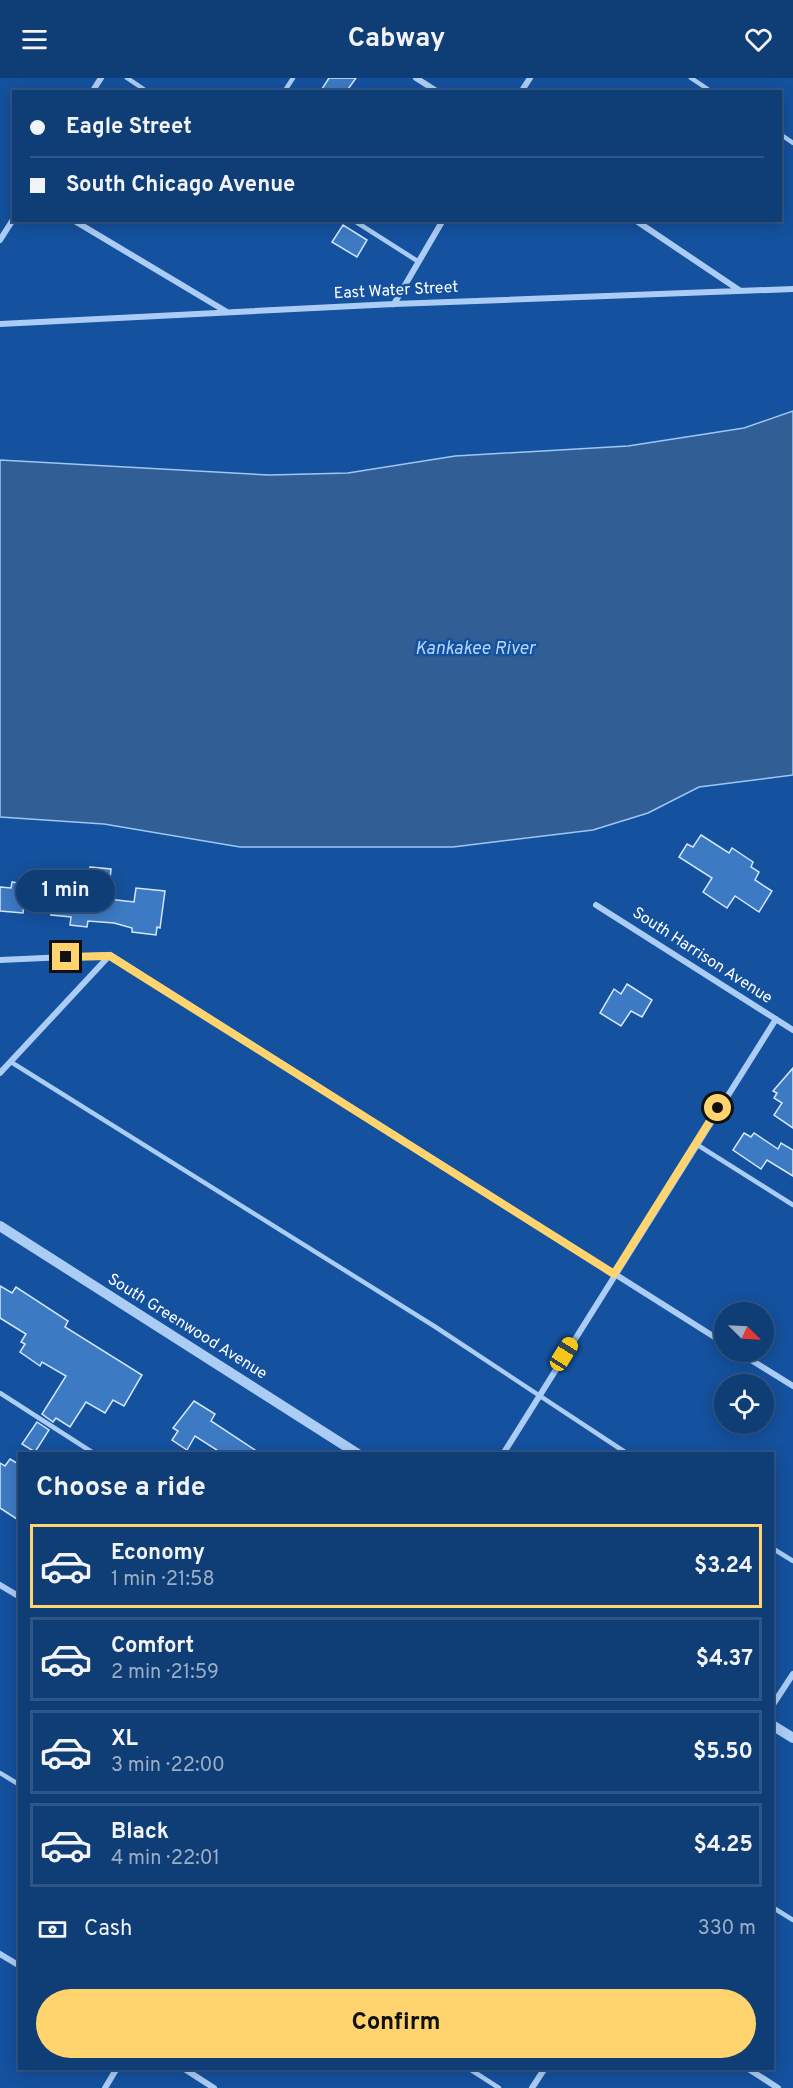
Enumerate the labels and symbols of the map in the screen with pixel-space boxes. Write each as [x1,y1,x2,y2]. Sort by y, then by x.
street label: East Water Street [333,278,459,304]
water label: Kankakee River [415,638,537,661]
callout: 1 min [16,870,116,912]
street label: South Harrison Avenue [628,903,776,1009]
route end [52,943,79,970]
route start [704,1094,731,1121]
street label: South Greenwood Avenue [104,1270,270,1384]
north arrow [714,1302,774,1362]
car [547,1334,581,1374]

